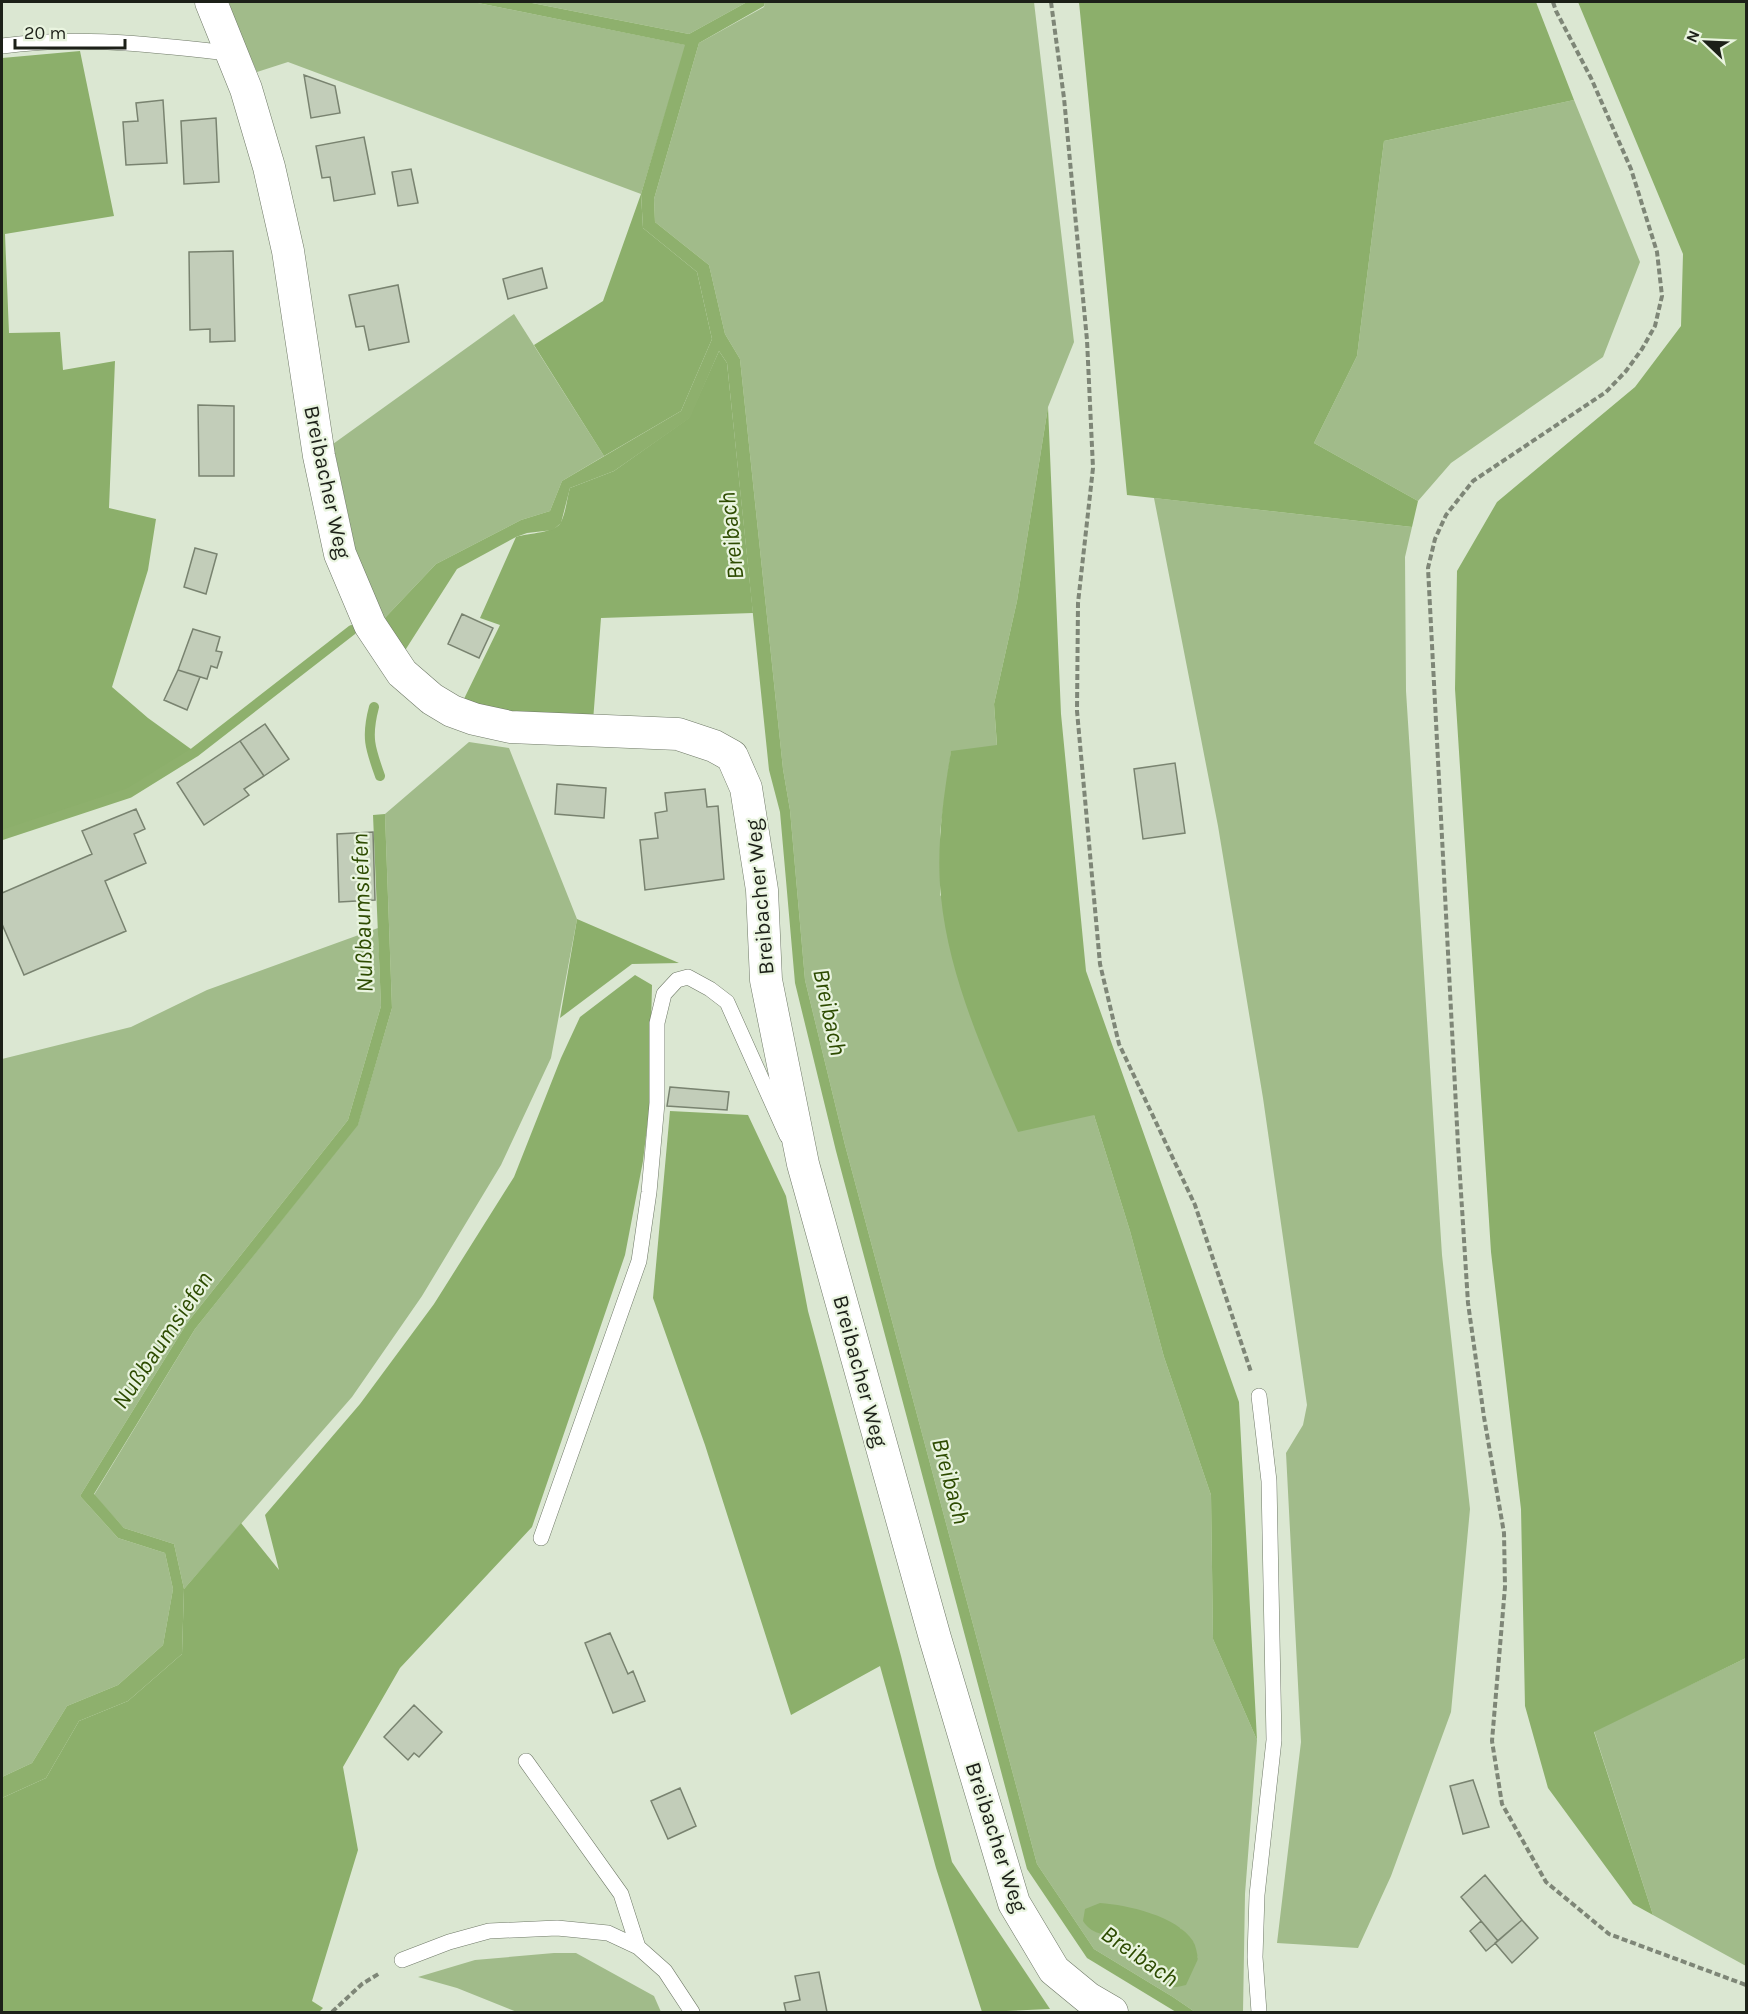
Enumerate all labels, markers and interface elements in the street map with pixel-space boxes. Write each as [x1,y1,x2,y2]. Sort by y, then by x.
scale bar [15,12,124,50]
north arrow [1676,12,1736,72]
text: 20 m [24,22,66,44]
text: N [1682,27,1704,45]
street label: Breibacher Weg [298,403,356,562]
water label: Breibach [712,491,750,581]
street label: Breibacher Weg [740,817,780,976]
water label: Nußbaumsiefen [345,833,379,993]
water label: Breibach [807,966,853,1058]
water label: Nußbaumsiefen [106,1266,218,1414]
street label: Breibacher Weg [827,1292,893,1451]
water label: Breibach [926,1435,976,1527]
street label: Breibacher Weg [960,1759,1033,1916]
water label: Breibach [1096,1919,1184,1993]

